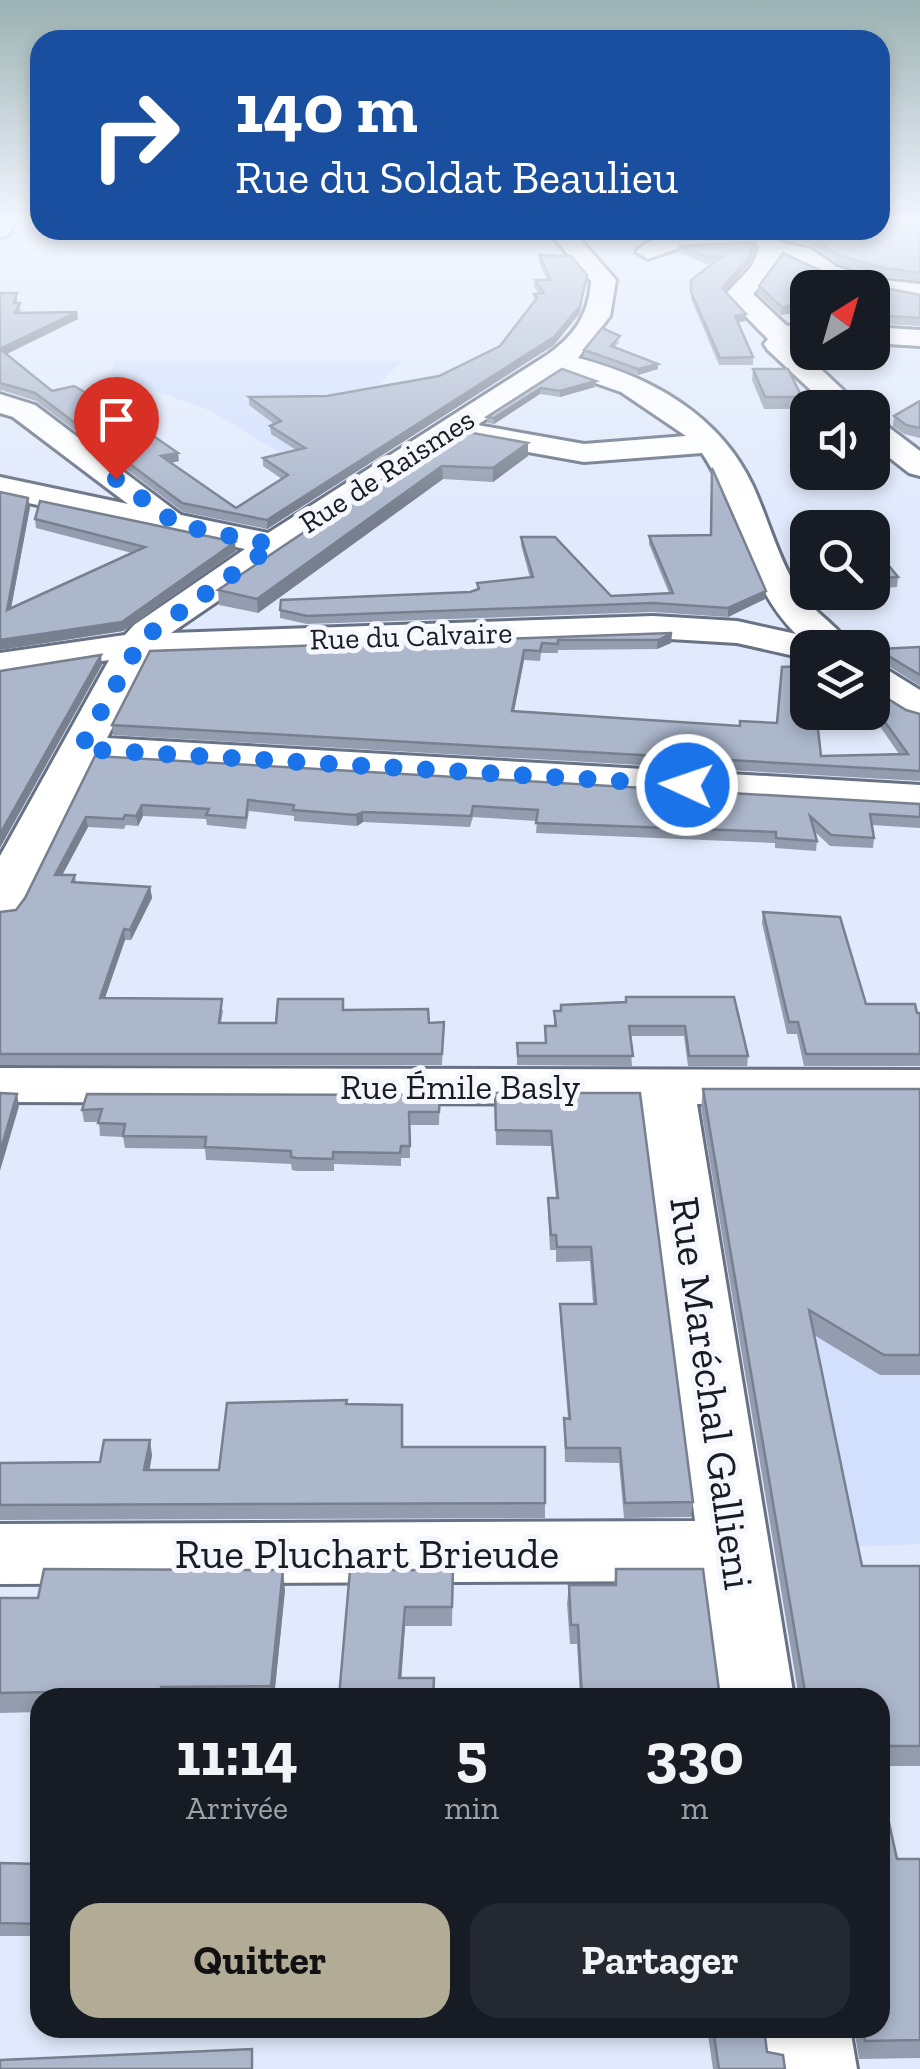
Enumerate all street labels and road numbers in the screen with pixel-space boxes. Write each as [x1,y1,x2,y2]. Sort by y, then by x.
street label: Rue de Raismes [293,401,481,541]
street label: Rue du Calvaire [309,614,513,658]
street label: Rue Émile Basly [340,1066,580,1108]
street label: Rue Maréchal Gallieni [659,1193,765,1593]
street label: Rue Pluchart Brieude [175,1528,559,1579]

